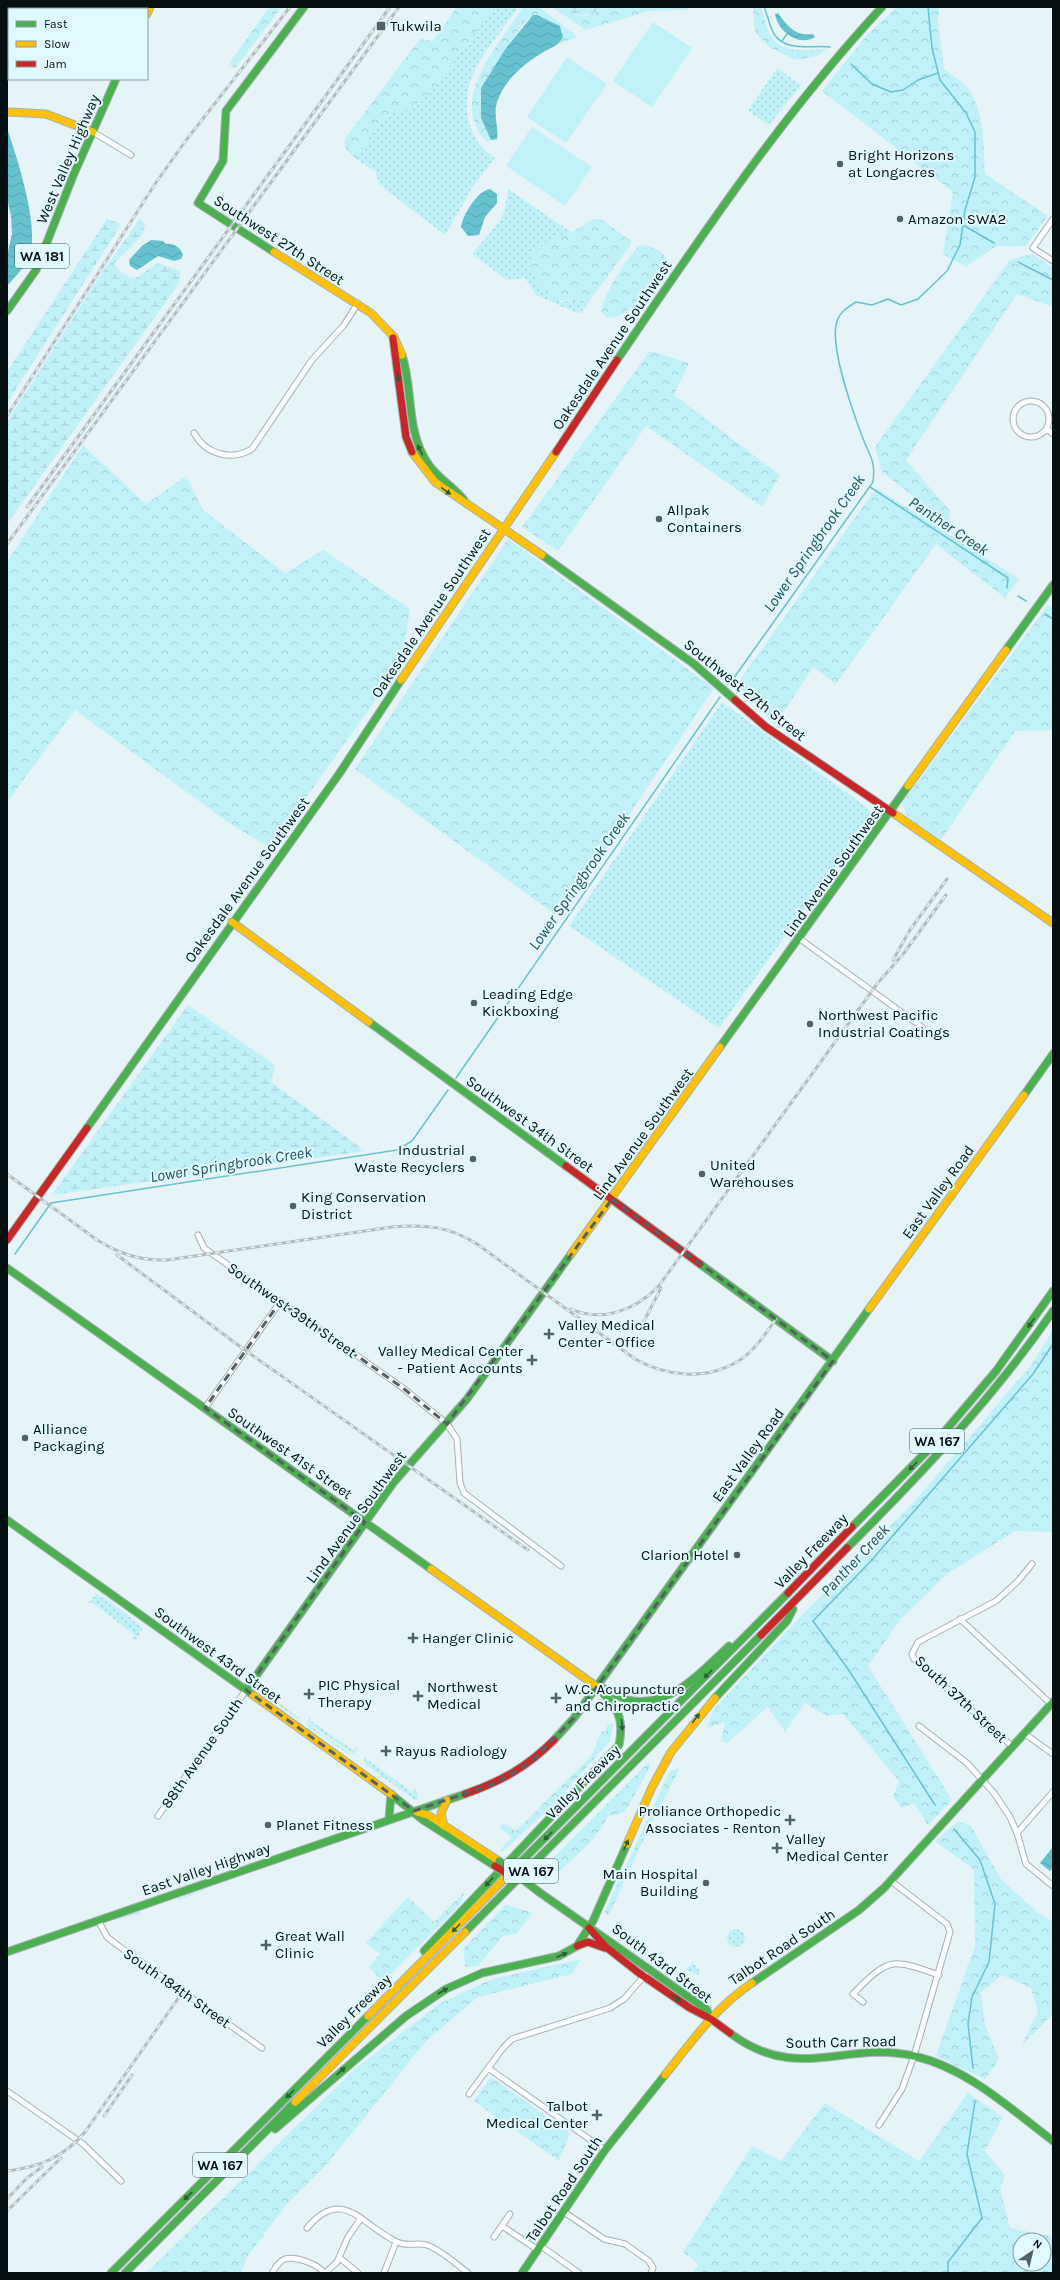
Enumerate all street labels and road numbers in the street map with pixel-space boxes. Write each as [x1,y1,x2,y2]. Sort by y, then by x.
street label: West Valley Highway [33,92,103,226]
street label: Southwest 27th Street [210,191,348,289]
road number: WA 181 [15,244,69,268]
street label: Oakesdale Avenue Southwest [548,257,676,433]
street label: Oakesdale Avenue Southwest [367,525,495,701]
street label: Southwest 27th Street [680,635,810,745]
street label: Oakesdale Avenue Southwest [181,793,313,966]
street label: Lind Avenue Southwest [779,801,887,941]
street label: Lind Avenue Southwest [589,1064,697,1204]
street label: Southwest 34th Street [463,1072,598,1177]
street label: East Valley Road [898,1142,978,1242]
street label: Southwest 39th Street [224,1259,360,1362]
street label: Southwest 41st Street [224,1403,356,1503]
street label: East Valley Road [708,1405,788,1505]
road number: WA 167 [910,1429,964,1453]
street label: Lind Avenue Southwest [302,1447,410,1587]
street label: Valley Freeway [771,1510,851,1592]
street label: Southwest 43rd Street [151,1603,285,1707]
street label: South 37th Street [911,1652,1011,1747]
street label: 88th Avenue South [157,1694,247,1812]
street label: Valley Freeway [542,1741,624,1823]
street label: East Valley Highway [139,1839,273,1899]
road number: WA 167 [504,1859,558,1883]
street label: Talbot Road South [726,1905,838,1989]
street label: South 43rd Street [608,1919,716,2007]
street label: South 184th Street [120,1944,234,2032]
street label: Valley Freeway [313,1970,395,2052]
street label: South Carr Road [785,2032,897,2052]
street label: Talbot Road South [522,2133,606,2245]
road number: WA 167 [193,2153,247,2177]

